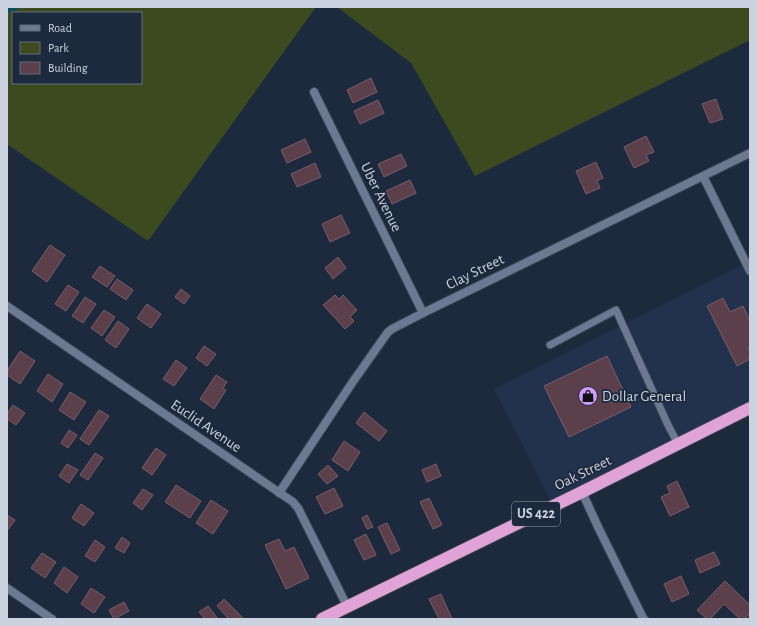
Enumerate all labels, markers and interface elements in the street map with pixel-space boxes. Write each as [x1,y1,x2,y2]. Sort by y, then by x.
legend [12,12,142,84]
text: Road [48,22,72,34]
text: Park [48,42,69,54]
text: Building [48,62,88,74]
street label: Uber Avenue [358,160,404,234]
street label: Clay Street [444,251,507,292]
shop icon: Dollar General [577,385,599,407]
place label: Dollar General [602,389,686,404]
street label: Euclid Avenue [168,397,244,455]
street label: Oak Street [552,453,614,493]
road number: US 422 [512,502,560,526]

